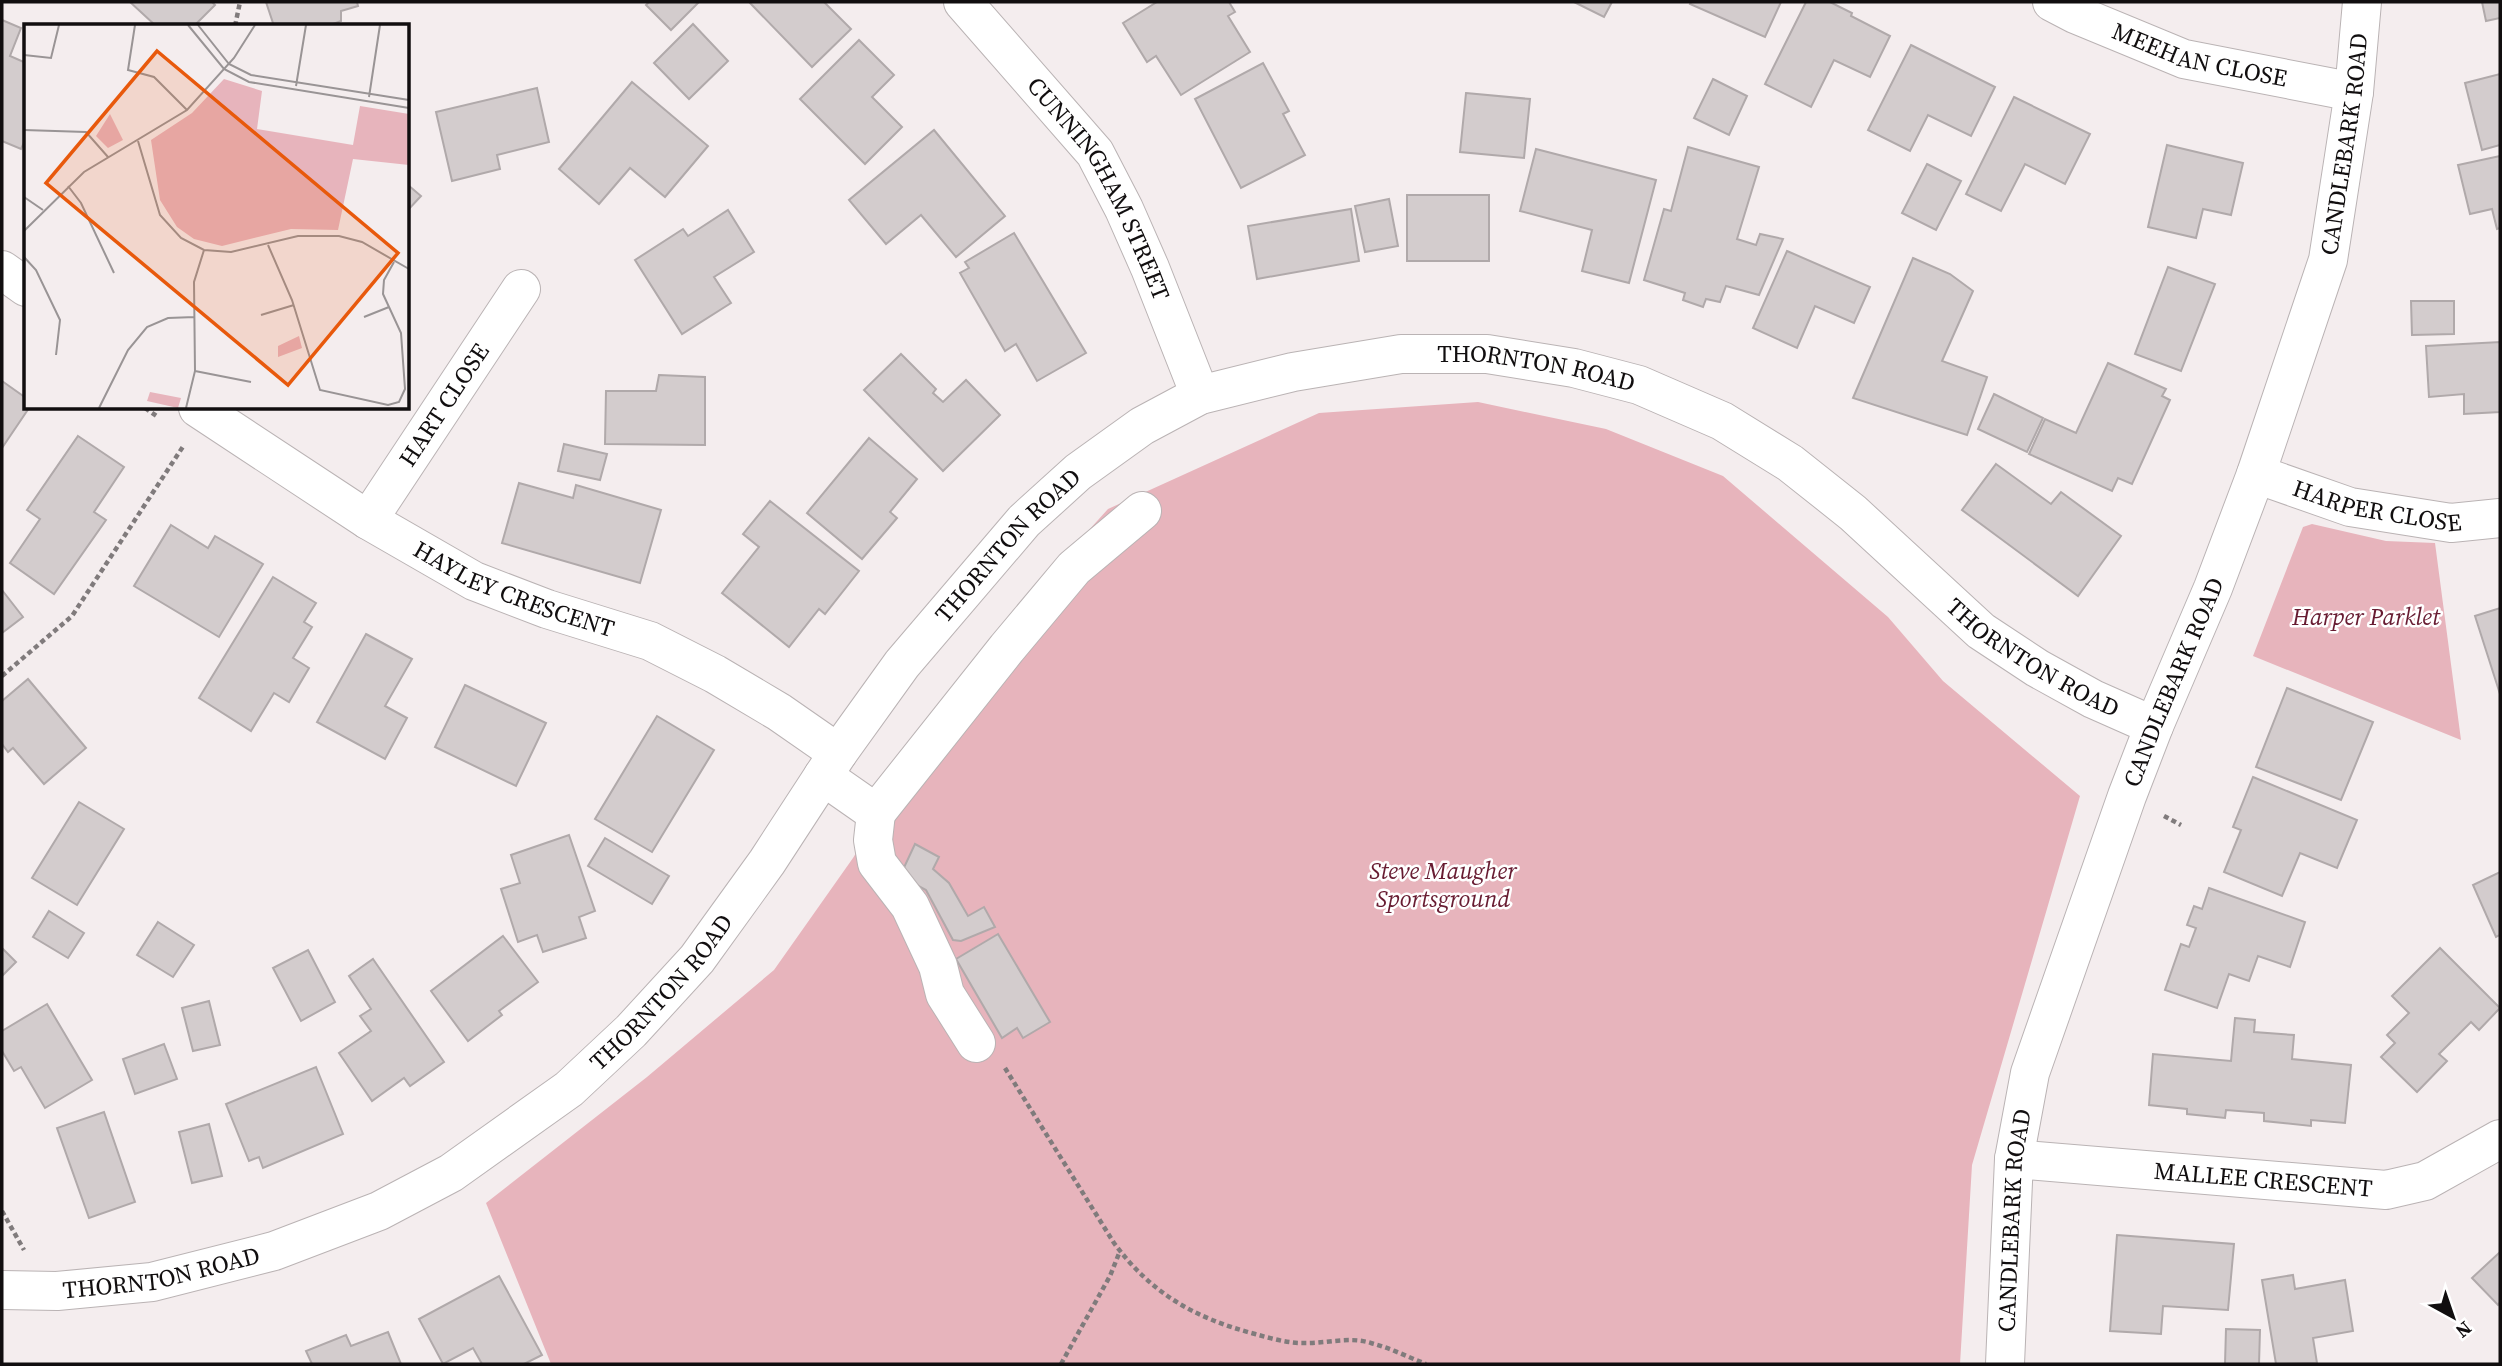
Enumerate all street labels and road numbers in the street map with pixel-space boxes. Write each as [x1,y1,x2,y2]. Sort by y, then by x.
street label: MEEHAN CLOSE [2107,14,2290,95]
street label: CANDLEBARK ROAD [2312,32,2375,258]
street label: CUNNINGHAM STREET [1020,70,1178,305]
street label: HART CLOSE [391,337,497,473]
street label: THORNTON ROAD [1437,337,1639,399]
street label: THORNTON ROAD [927,460,1088,630]
street label: HARPER CLOSE [2288,471,2463,539]
street label: HAYLEY CRESCENT [407,533,619,645]
street label: CANDLEBARK ROAD [2115,573,2231,792]
street label: THORNTON ROAD [1939,590,2125,725]
street label: THORNTON ROAD [582,907,740,1078]
street label: CANDLEBARK ROAD [1989,1106,2039,1333]
street label: MALLEE CRESCENT [2153,1154,2374,1205]
street label: THORNTON ROAD [61,1238,263,1306]

